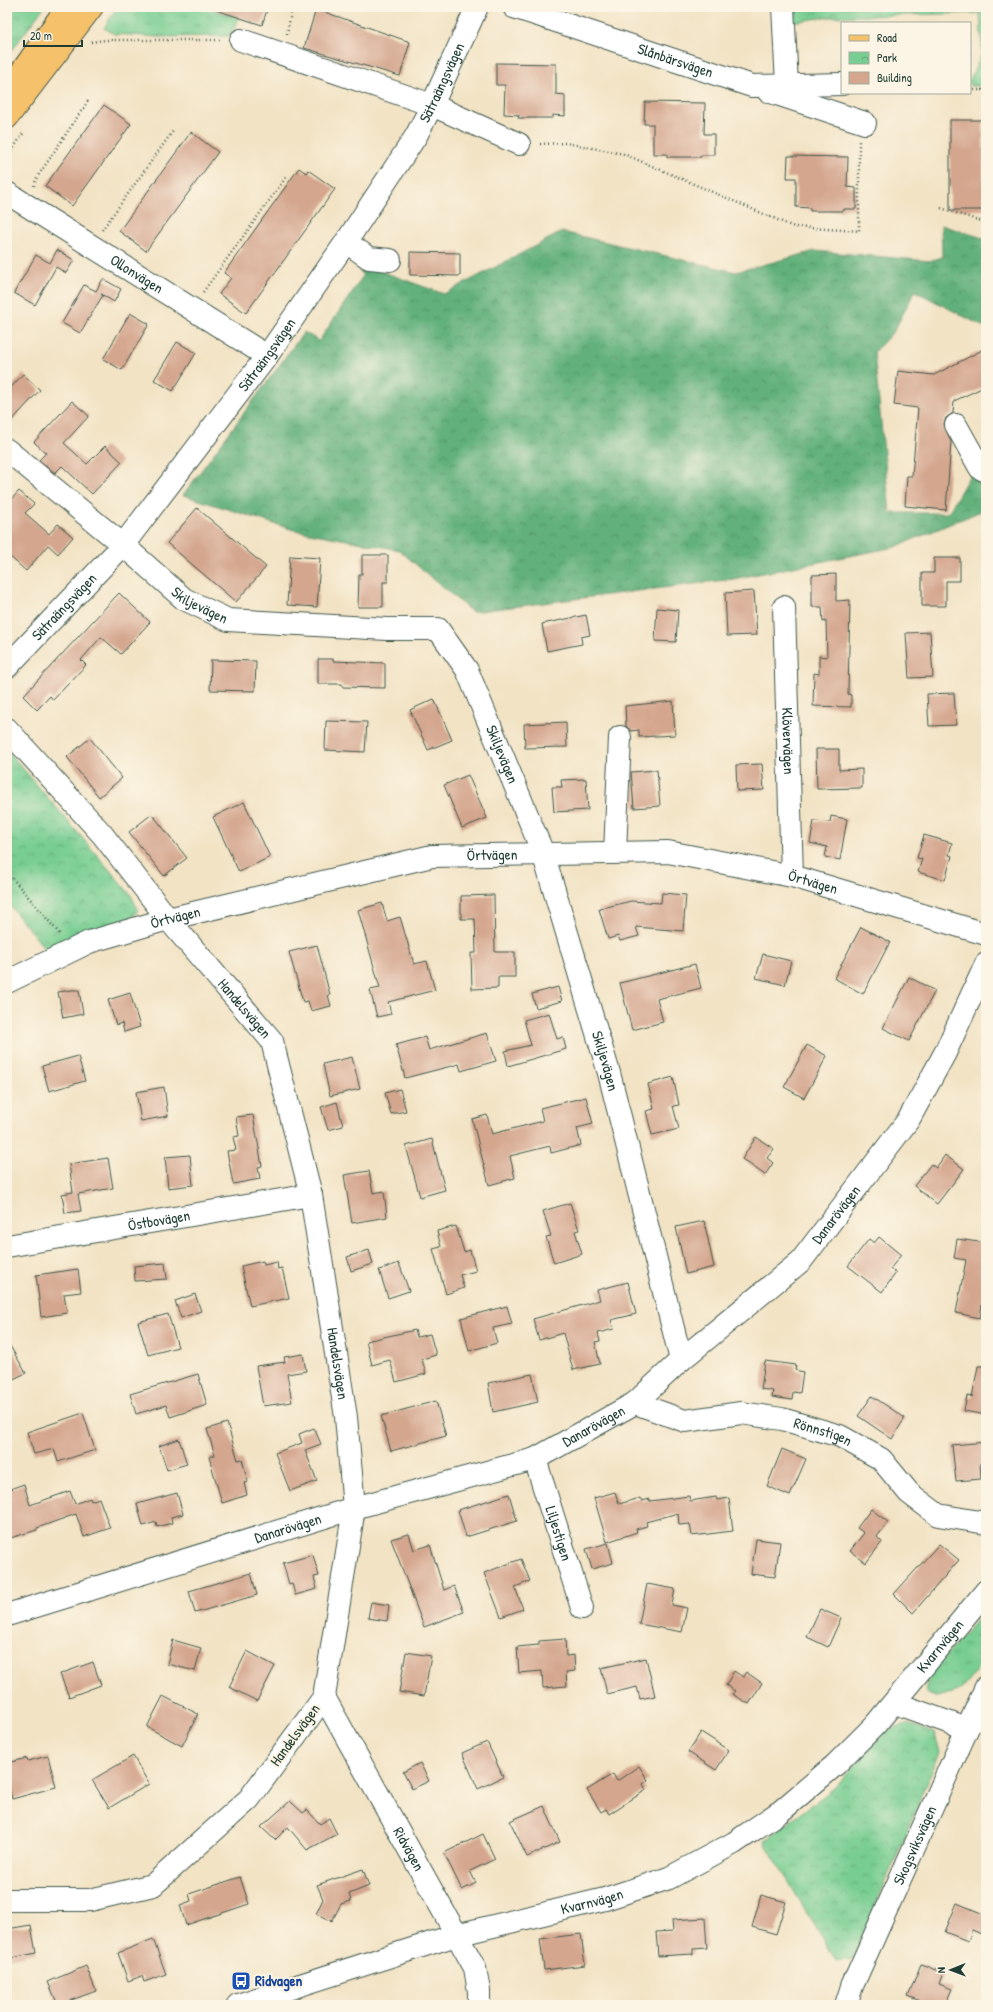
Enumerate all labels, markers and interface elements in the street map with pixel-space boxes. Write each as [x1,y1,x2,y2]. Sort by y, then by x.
scale bar [24,22,82,48]
legend [841,22,971,94]
text: 20 m [30,27,52,44]
text: Road [877,29,897,46]
street label: Slånbärsvägen [635,38,716,82]
street label: Sätraängsvägen [414,39,469,126]
text: Park [877,49,897,66]
text: Building [877,69,912,86]
street label: Ollonvägen [106,249,168,299]
street label: Sätraängsvägen [233,313,300,395]
street label: Sätraängsvägen [27,568,101,645]
street label: Skiljevägen [167,581,232,628]
street label: Klövervägen [777,707,800,775]
street label: Skiljevägen [481,722,524,787]
street label: Örtvägen [467,844,518,865]
street label: Örtvägen [786,864,840,899]
street label: Örtvägen [148,901,202,934]
street label: Handelsvägen [213,974,277,1043]
street label: Skiljevägen [587,1028,624,1093]
street label: Danarövägen [807,1180,865,1248]
street label: Östbovägen [126,1204,192,1236]
street label: Handelsvägen [322,1326,354,1401]
street label: Danarövägen [558,1400,629,1452]
street label: Rönnstigen [791,1412,856,1451]
street label: Liljestigen [540,1503,577,1563]
street label: Danarövägen [252,1508,324,1548]
street label: Kvarnvägen [911,1615,968,1677]
street label: Handelsvägen [265,1699,325,1770]
street label: Skogsviksvägen [888,1802,941,1888]
street label: Ridvägen [388,1823,430,1875]
street label: Kvarnvägen [559,1883,626,1919]
north arrow [931,1950,971,1990]
text: N [934,1967,948,1973]
bus stop icon: Ridvagen [230,1970,252,1992]
place label: Ridvagen [255,1970,303,1992]

